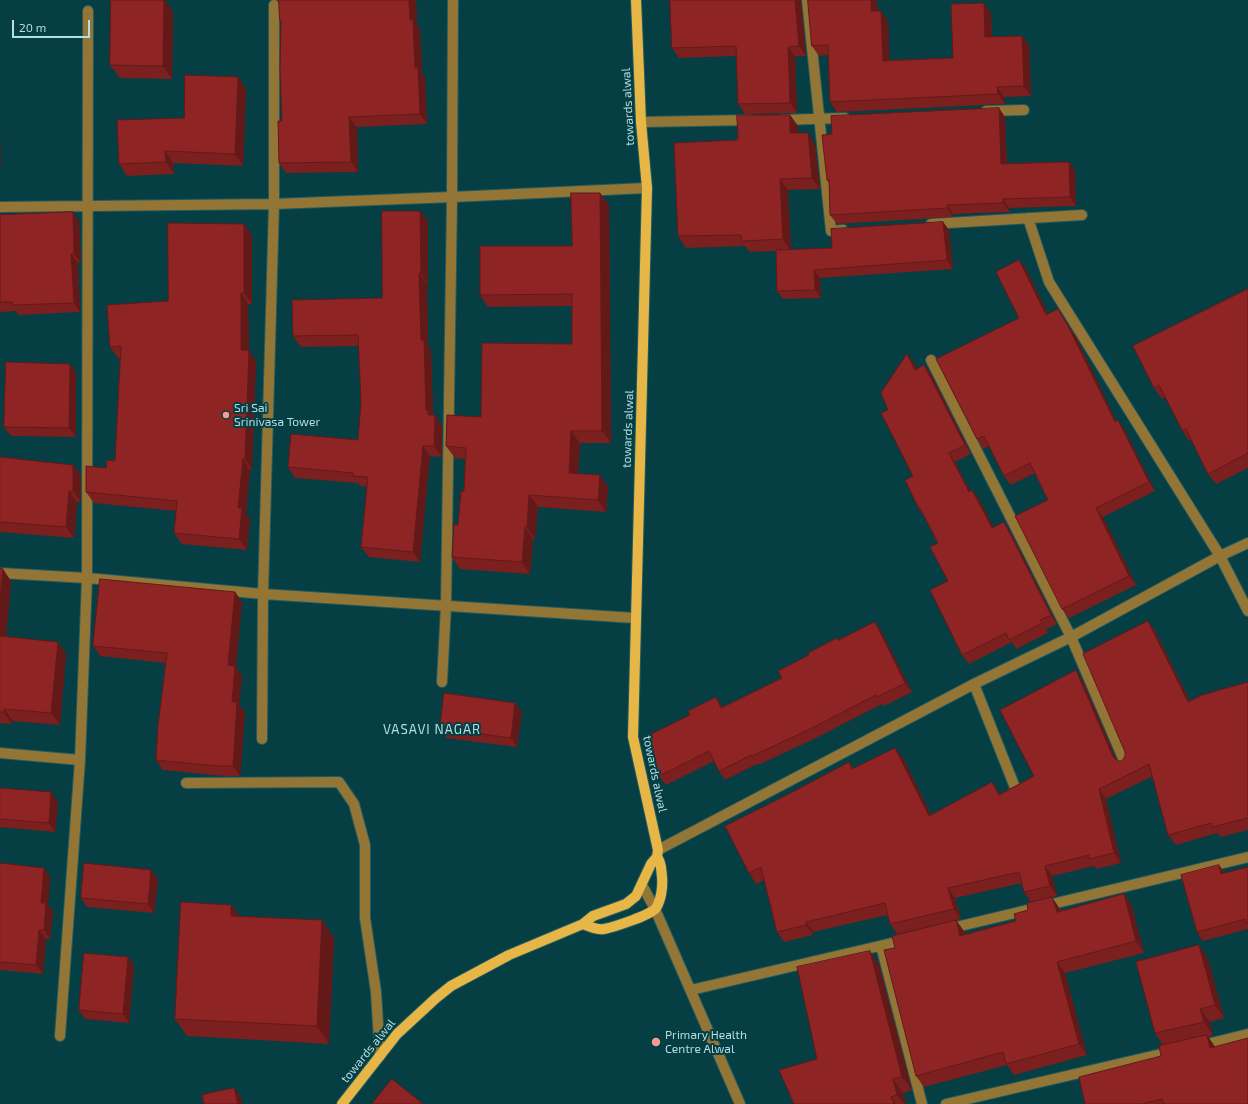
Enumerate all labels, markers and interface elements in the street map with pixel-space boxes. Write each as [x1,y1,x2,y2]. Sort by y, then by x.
scale bar [14,12,92,38]
text: 20 m [19,20,46,34]
street label: towards alwal [619,68,637,146]
street label: towards alwal [619,390,637,468]
place label: Sri Sai Srinivasa Tower [234,401,320,429]
marker: Sri Sai Srinivasa Tower [221,410,231,420]
district label: VASAVI NAGAR [383,722,481,738]
street label: towards alwal [640,734,670,814]
street label: towards alwal [338,1016,398,1086]
place label: Primary Health Centre Alwal [665,1028,747,1056]
marker: Primary Health Centre Alwal [650,1036,662,1048]

